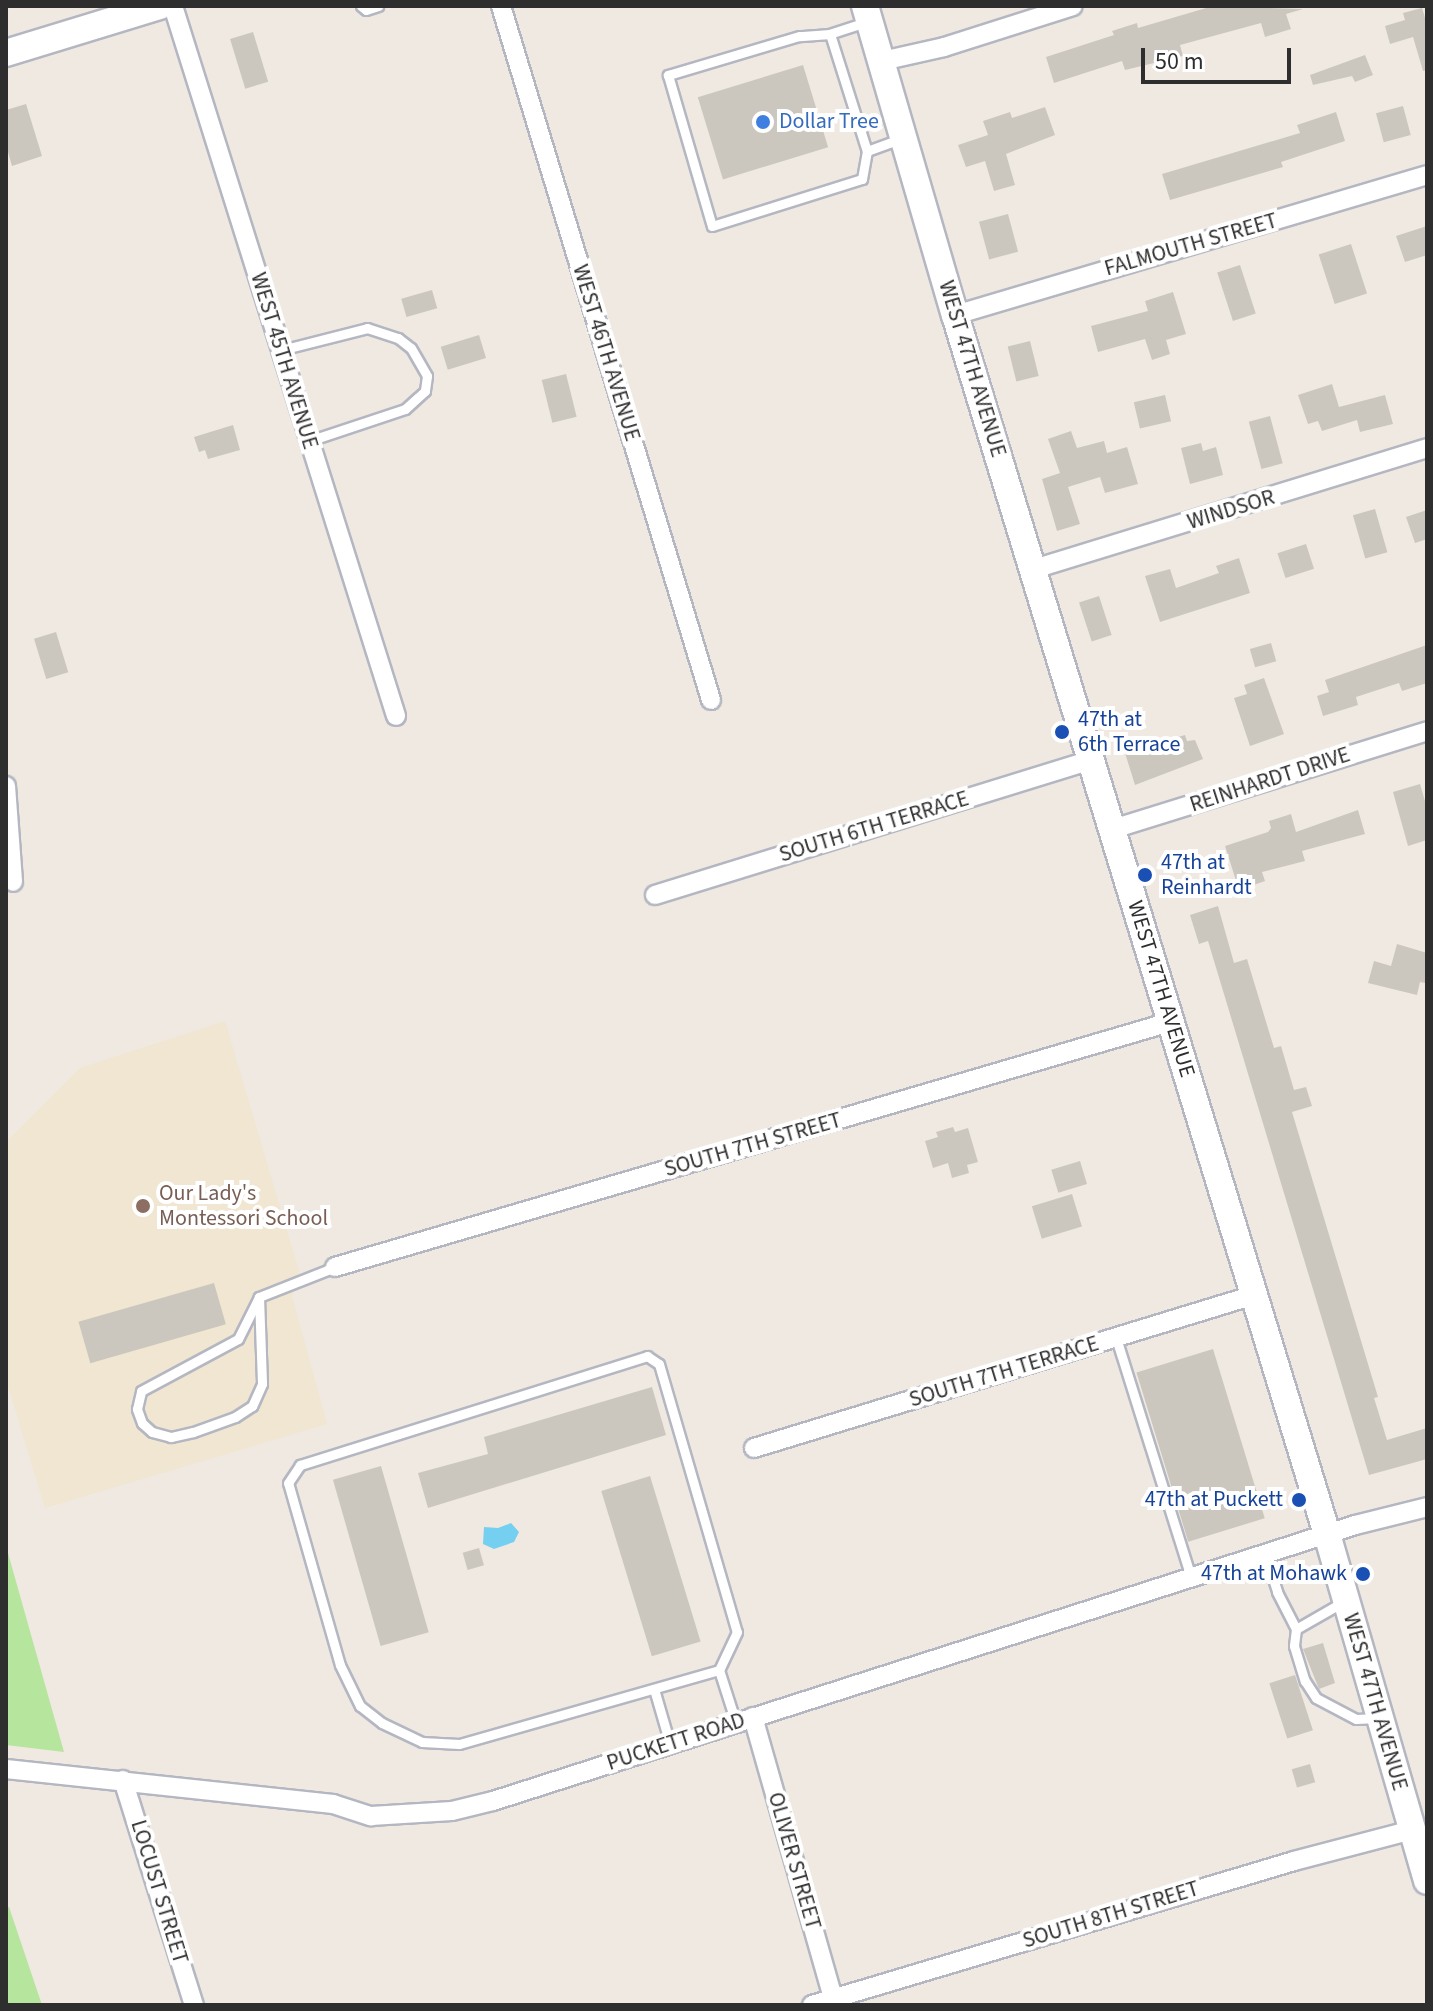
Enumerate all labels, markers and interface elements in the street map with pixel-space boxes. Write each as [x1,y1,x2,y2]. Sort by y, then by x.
scale bar [1145,32,1295,82]
text: 50 m [1155,44,1204,79]
place label: Dollar Tree [779,109,879,135]
marker: Dollar Tree [754,113,772,131]
street label: FALMOUTH STREET [1102,208,1280,282]
street label: WEST 46TH AVENUE [567,261,645,445]
street label: WEST 45TH AVENUE [245,269,323,453]
street label: WEST 47TH AVENUE [933,277,1011,461]
street label: WINDSOR [1184,484,1278,536]
place label: 47th at 6th Terrace [1078,706,1180,758]
marker: 47th at 6th Terrace [1053,723,1071,741]
street label: REINHARDT DRIVE [1187,742,1353,818]
street label: SOUTH 6TH TERRACE [776,786,972,868]
place label: 47th at Reinhardt [1161,849,1252,900]
marker: 47th at Reinhardt [1136,866,1154,884]
street label: WEST 47TH AVENUE [1122,897,1200,1081]
street label: SOUTH 7TH STREET [661,1107,845,1183]
place label: Our Lady's Montessori School [159,1180,328,1232]
marker: Our Lady's Montessori School [134,1197,152,1215]
street label: SOUTH 7TH TERRACE [906,1331,1102,1413]
place label: 47th at Puckett [1145,1487,1283,1513]
marker: 47th at Puckett [1290,1491,1308,1509]
place label: 47th at Mohawk [1201,1561,1347,1587]
marker: 47th at Mohawk [1354,1565,1372,1583]
street label: WEST 47TH AVENUE [1337,1610,1413,1794]
street label: PUCKETT ROAD [603,1707,749,1777]
street label: OLIVER STREET [762,1789,826,1933]
street label: LOCUST STREET [125,1817,193,1967]
street label: SOUTH 8TH STREET [1020,1876,1202,1954]

